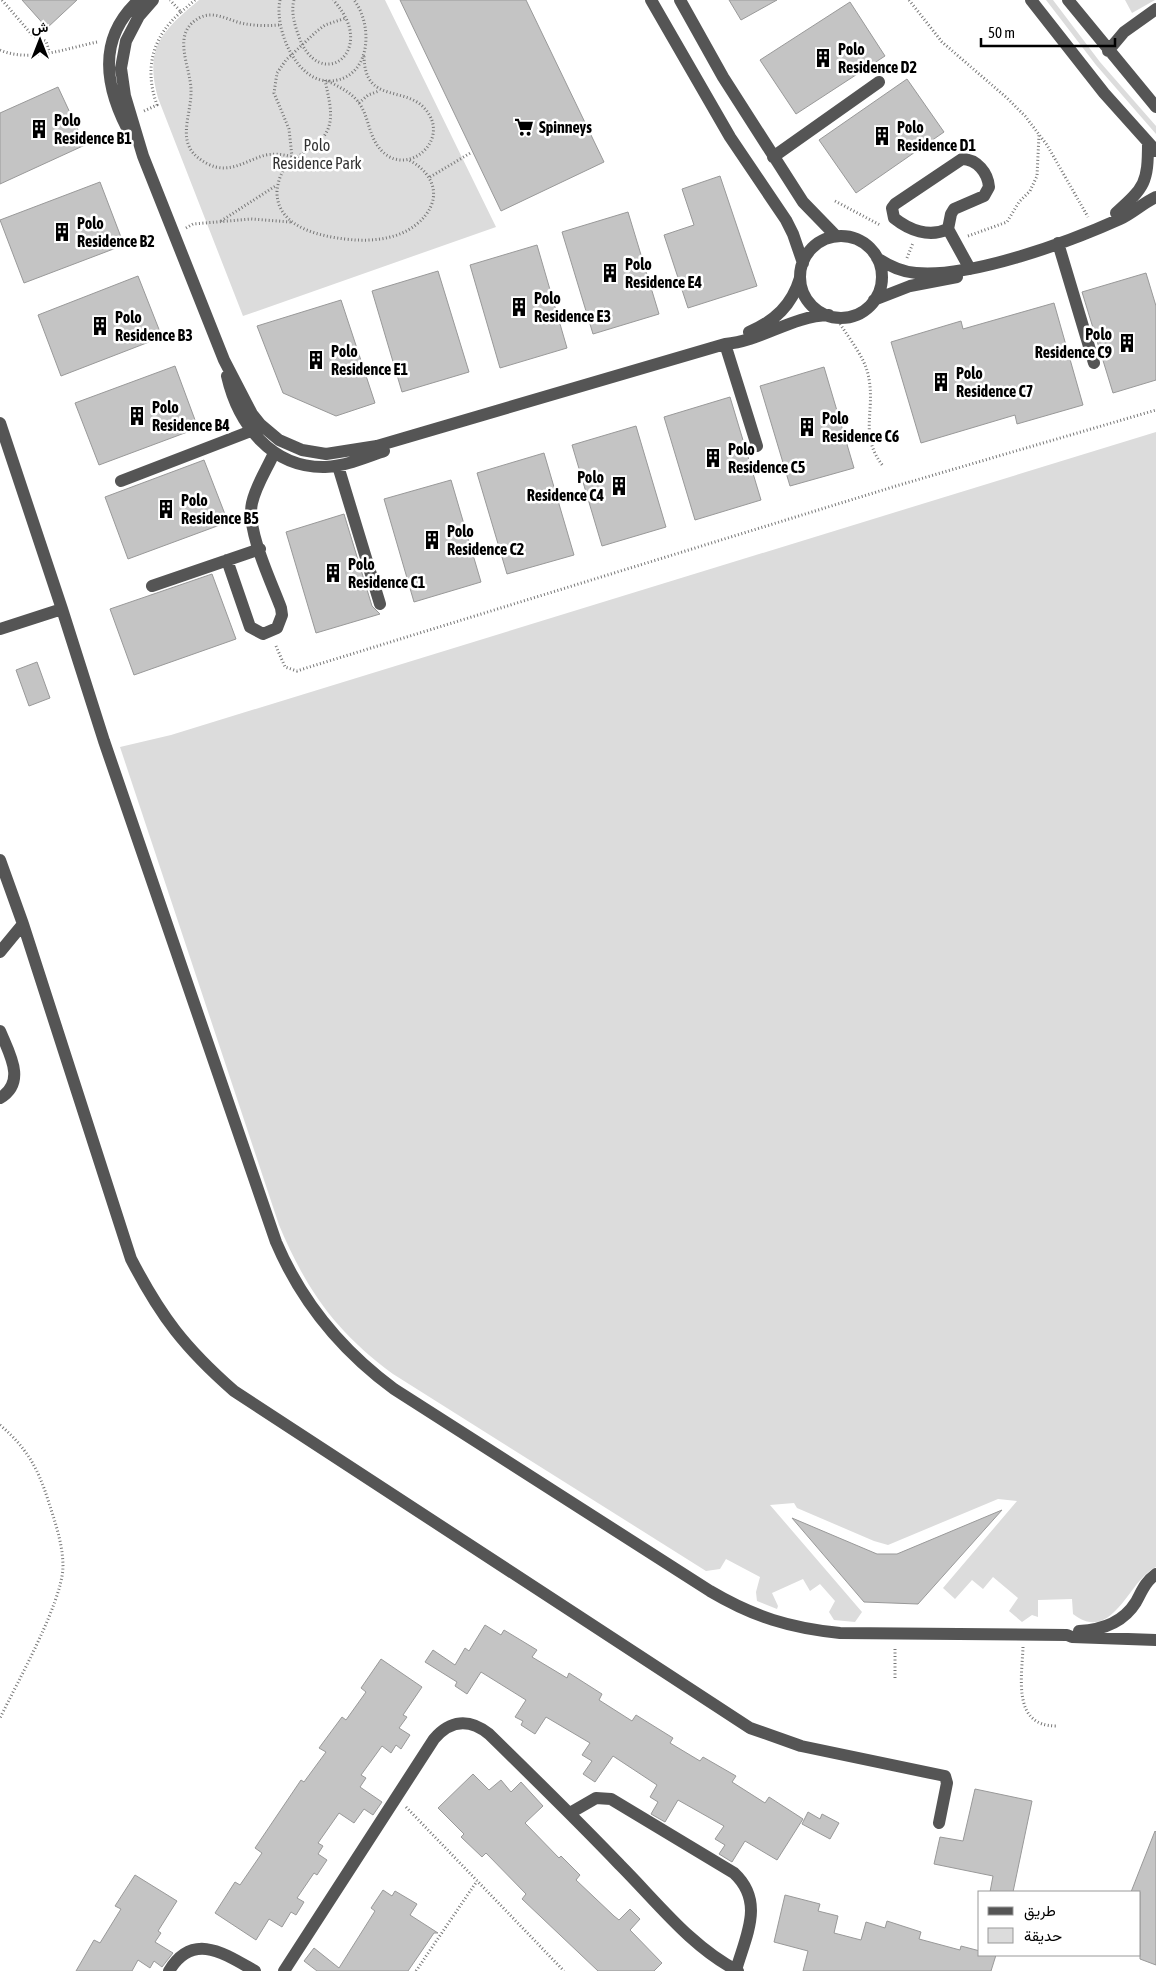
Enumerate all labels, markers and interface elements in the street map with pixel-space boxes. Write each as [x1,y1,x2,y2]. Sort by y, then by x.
north arrow [15,15,65,65]
scale bar [981,15,1115,47]
text: ش [32,19,49,36]
text: 50 m [988,24,1015,41]
place label: Polo Residence D2 [838,40,917,76]
building icon: Polo Residence D2 [812,47,834,69]
place label: Polo Residence B1 [54,111,132,147]
supermarket icon: Spinneys [513,116,535,138]
building icon: Polo Residence B1 [28,118,50,140]
place label: Spinneys [539,118,592,136]
place label: Polo Residence D1 [897,118,977,154]
building icon: Polo Residence D1 [871,125,893,147]
park label: Polo Residence Park [272,136,362,172]
place label: Polo Residence B2 [77,214,155,250]
building icon: Polo Residence B2 [51,221,73,243]
place label: Polo Residence E4 [625,255,702,291]
building icon: Polo Residence E4 [599,262,621,284]
place label: Polo Residence E3 [534,289,611,325]
building icon: Polo Residence E3 [508,296,530,318]
place label: Polo Residence B3 [115,308,193,344]
building icon: Polo Residence B3 [89,315,111,337]
place label: Polo Residence C9 [1035,325,1112,361]
building icon: Polo Residence C9 [1116,332,1138,354]
place label: Polo Residence E1 [331,342,408,378]
building icon: Polo Residence E1 [305,349,327,371]
place label: Polo Residence C7 [956,364,1033,400]
building icon: Polo Residence C7 [930,371,952,393]
place label: Polo Residence B4 [152,398,230,434]
building icon: Polo Residence B4 [126,405,148,427]
place label: Polo Residence C6 [822,409,900,445]
building icon: Polo Residence C6 [796,416,818,438]
place label: Polo Residence C5 [728,440,806,476]
building icon: Polo Residence C5 [702,447,724,469]
place label: Polo Residence C4 [527,468,604,504]
building icon: Polo Residence C4 [608,475,630,497]
place label: Polo Residence B5 [181,491,259,527]
building icon: Polo Residence B5 [155,498,177,520]
place label: Polo Residence C2 [447,522,524,558]
building icon: Polo Residence C2 [421,529,443,551]
place label: Polo Residence C1 [348,555,426,591]
building icon: Polo Residence C1 [322,562,344,584]
legend [978,1891,1141,1956]
text: طريق [1024,1902,1056,1921]
text: حديقة [1024,1927,1062,1945]

